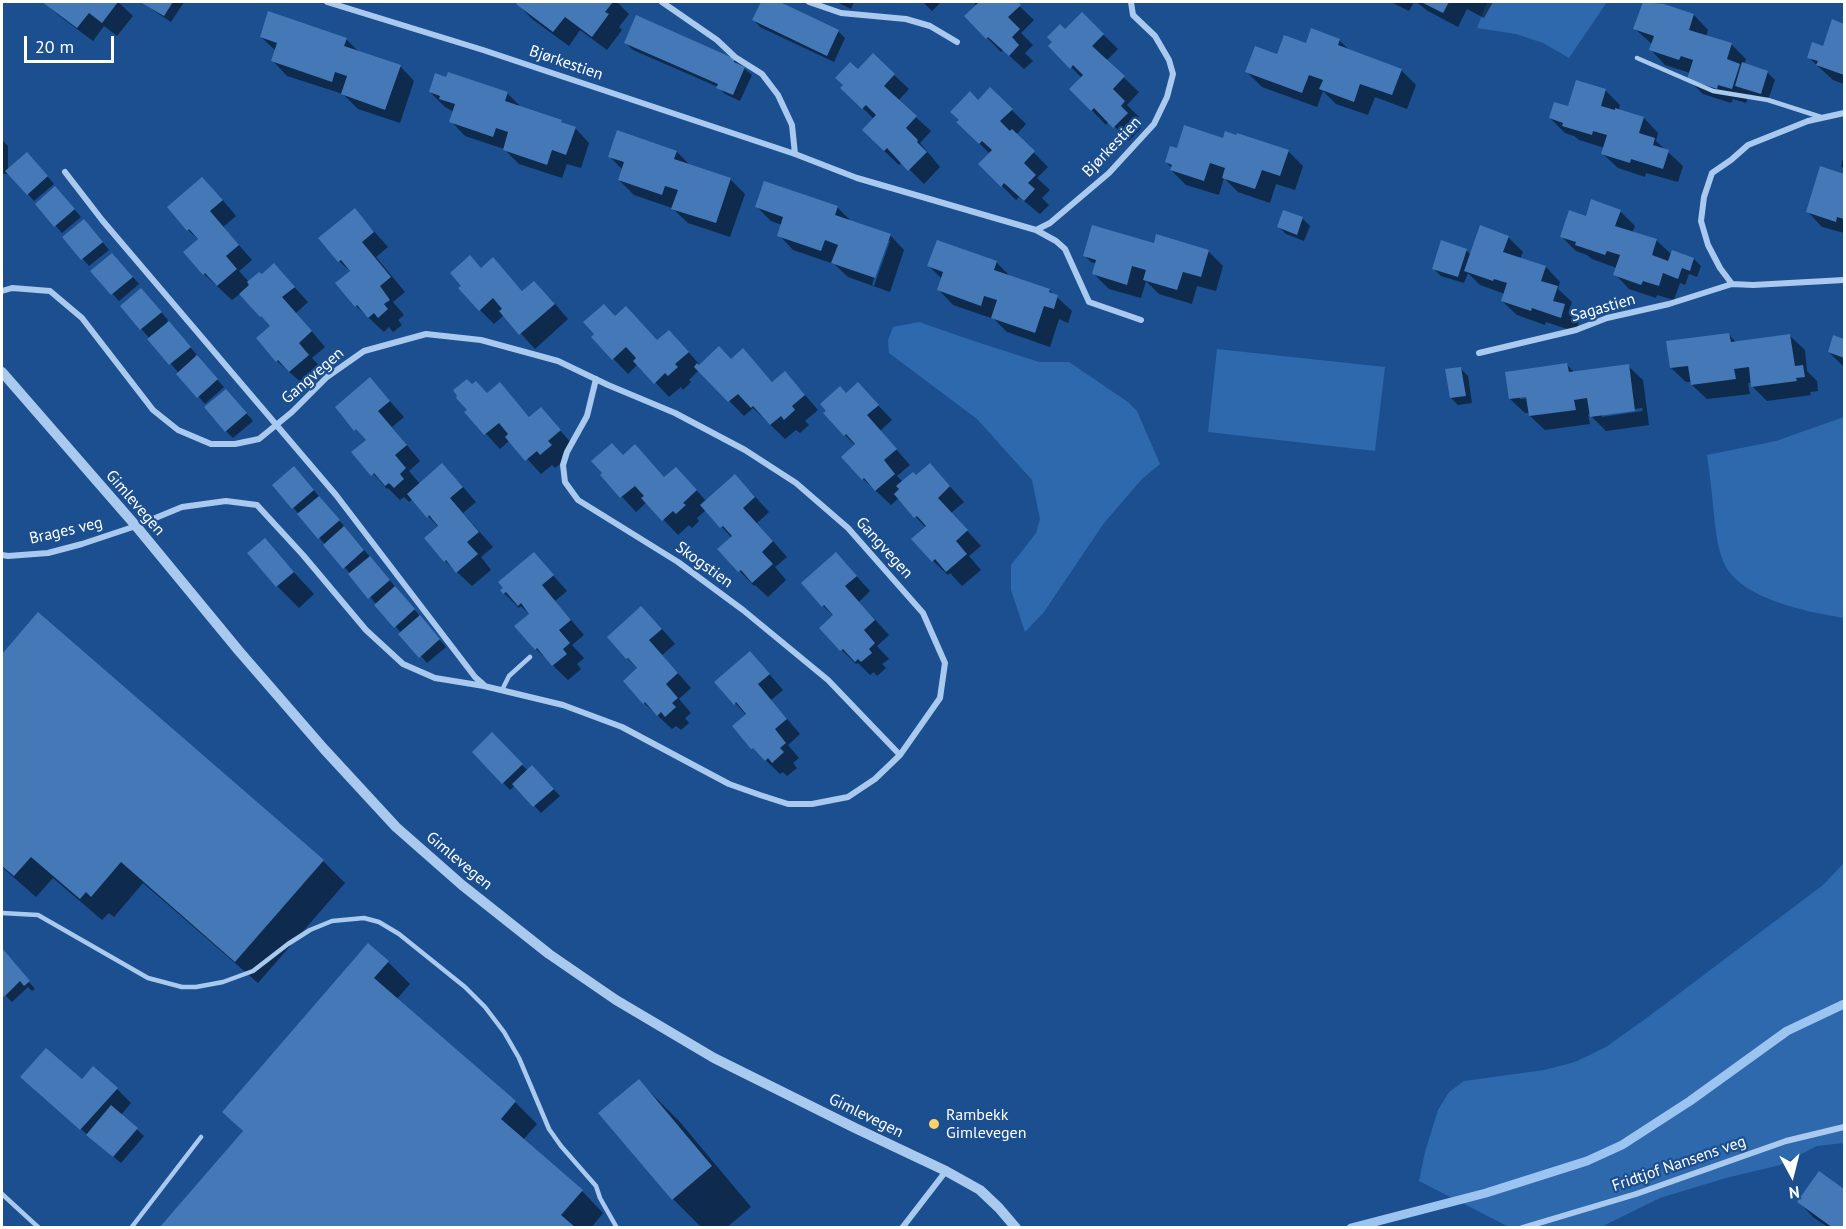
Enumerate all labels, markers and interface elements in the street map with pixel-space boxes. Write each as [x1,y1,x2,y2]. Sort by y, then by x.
scale bar [27,24,117,62]
text: 20 m [35,35,74,58]
street label: Bjørkestien [527,41,605,85]
street label: Bjørkestien [1079,113,1145,181]
street label: Sagastien [1568,290,1638,326]
street label: Gangvegen [278,344,348,408]
street label: Gimlevegen [101,466,169,540]
street label: Brages veg [28,513,104,549]
street label: Gangvegen [851,513,917,583]
street label: Skogstien [671,538,737,592]
street label: Gimlevegen [422,828,496,894]
street label: Gimlevegen [826,1090,906,1142]
place label: Rambekk Gimlevegen [946,1105,1026,1143]
marker: Rambekk Gimlevegen [927,1117,941,1131]
street label: Fridtjof Nansens veg [1610,1132,1748,1196]
north arrow [1762,1145,1822,1205]
text: N [1788,1182,1801,1203]

